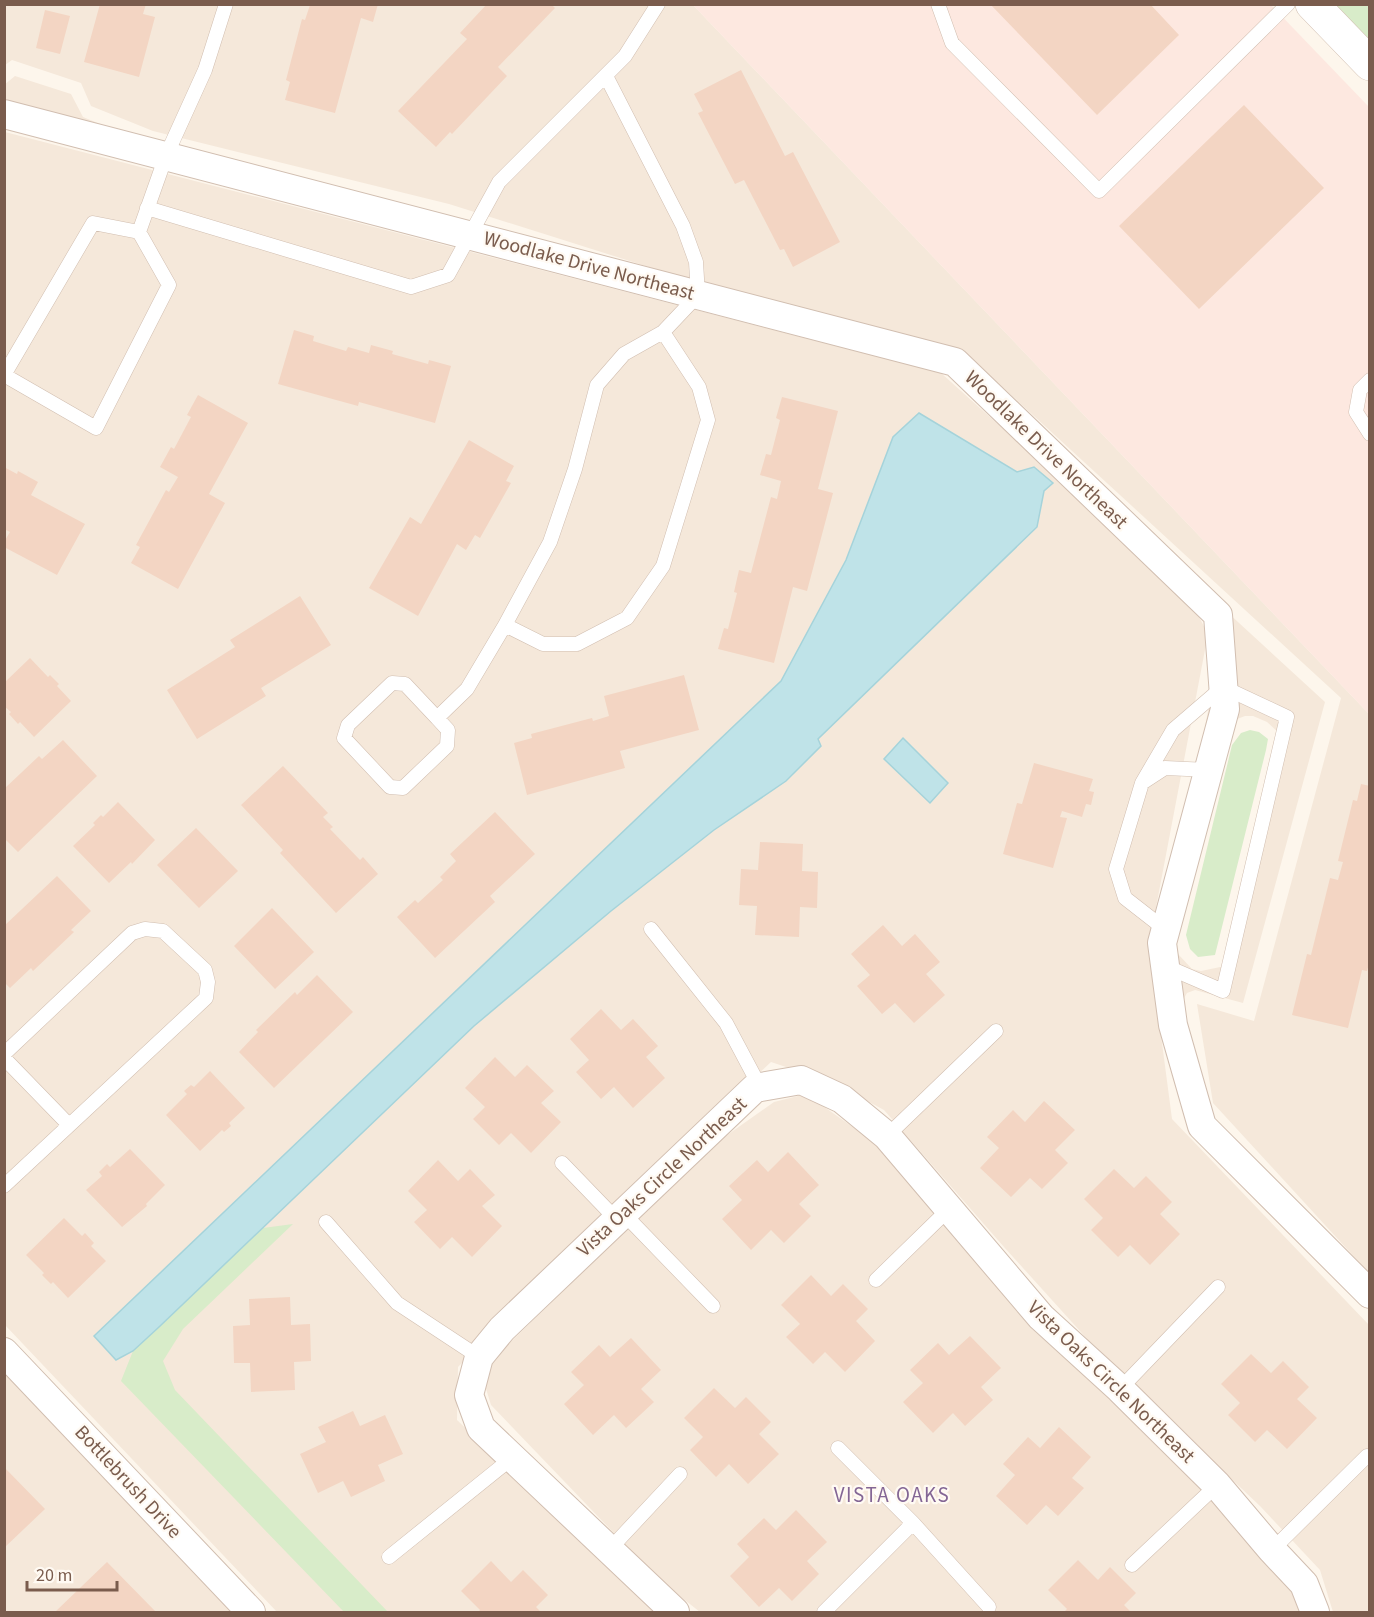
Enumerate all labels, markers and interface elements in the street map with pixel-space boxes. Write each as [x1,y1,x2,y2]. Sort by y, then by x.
street label: Woodlake Drive Northeast [480,224,698,308]
street label: Woodlake Drive Northeast [958,364,1134,536]
street label: Vista Oaks Circle Northeast [571,1090,753,1263]
street label: Vista Oaks Circle Northeast [1021,1294,1201,1470]
street label: Bottlebrush Drive [68,1419,188,1545]
district label: VISTA OAKS [834,1480,950,1510]
scale bar [27,1554,117,1592]
text: 20 m [36,1563,72,1588]

